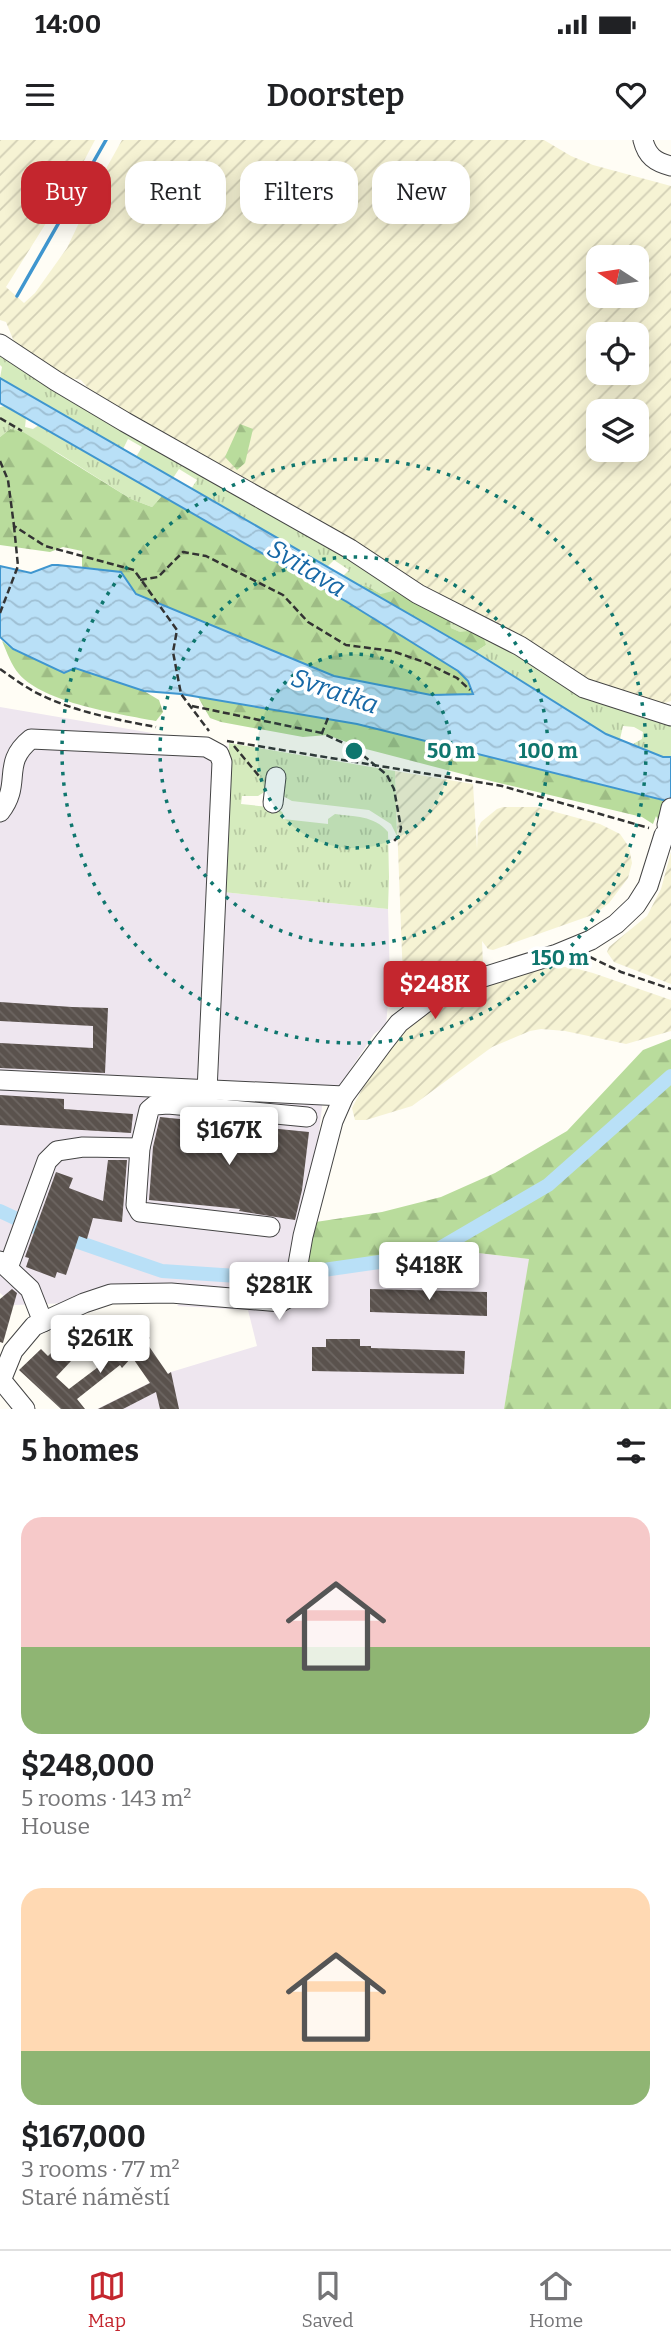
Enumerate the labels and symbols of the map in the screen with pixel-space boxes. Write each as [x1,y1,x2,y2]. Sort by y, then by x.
north arrow [586,245,649,308]
water label: Svitava [262,533,352,604]
water label: Svratka [287,662,382,721]
text: 50 m [427,738,475,764]
text: 100 m [518,738,578,764]
centre of rings [342,739,366,763]
text: 150 m [531,945,589,971]
pin: $248K [386,962,484,1021]
pin: $167K [180,1108,278,1167]
pin: $418K [380,1242,478,1302]
pin: $281K [230,1262,328,1322]
pin: $261K [51,1316,149,1375]

